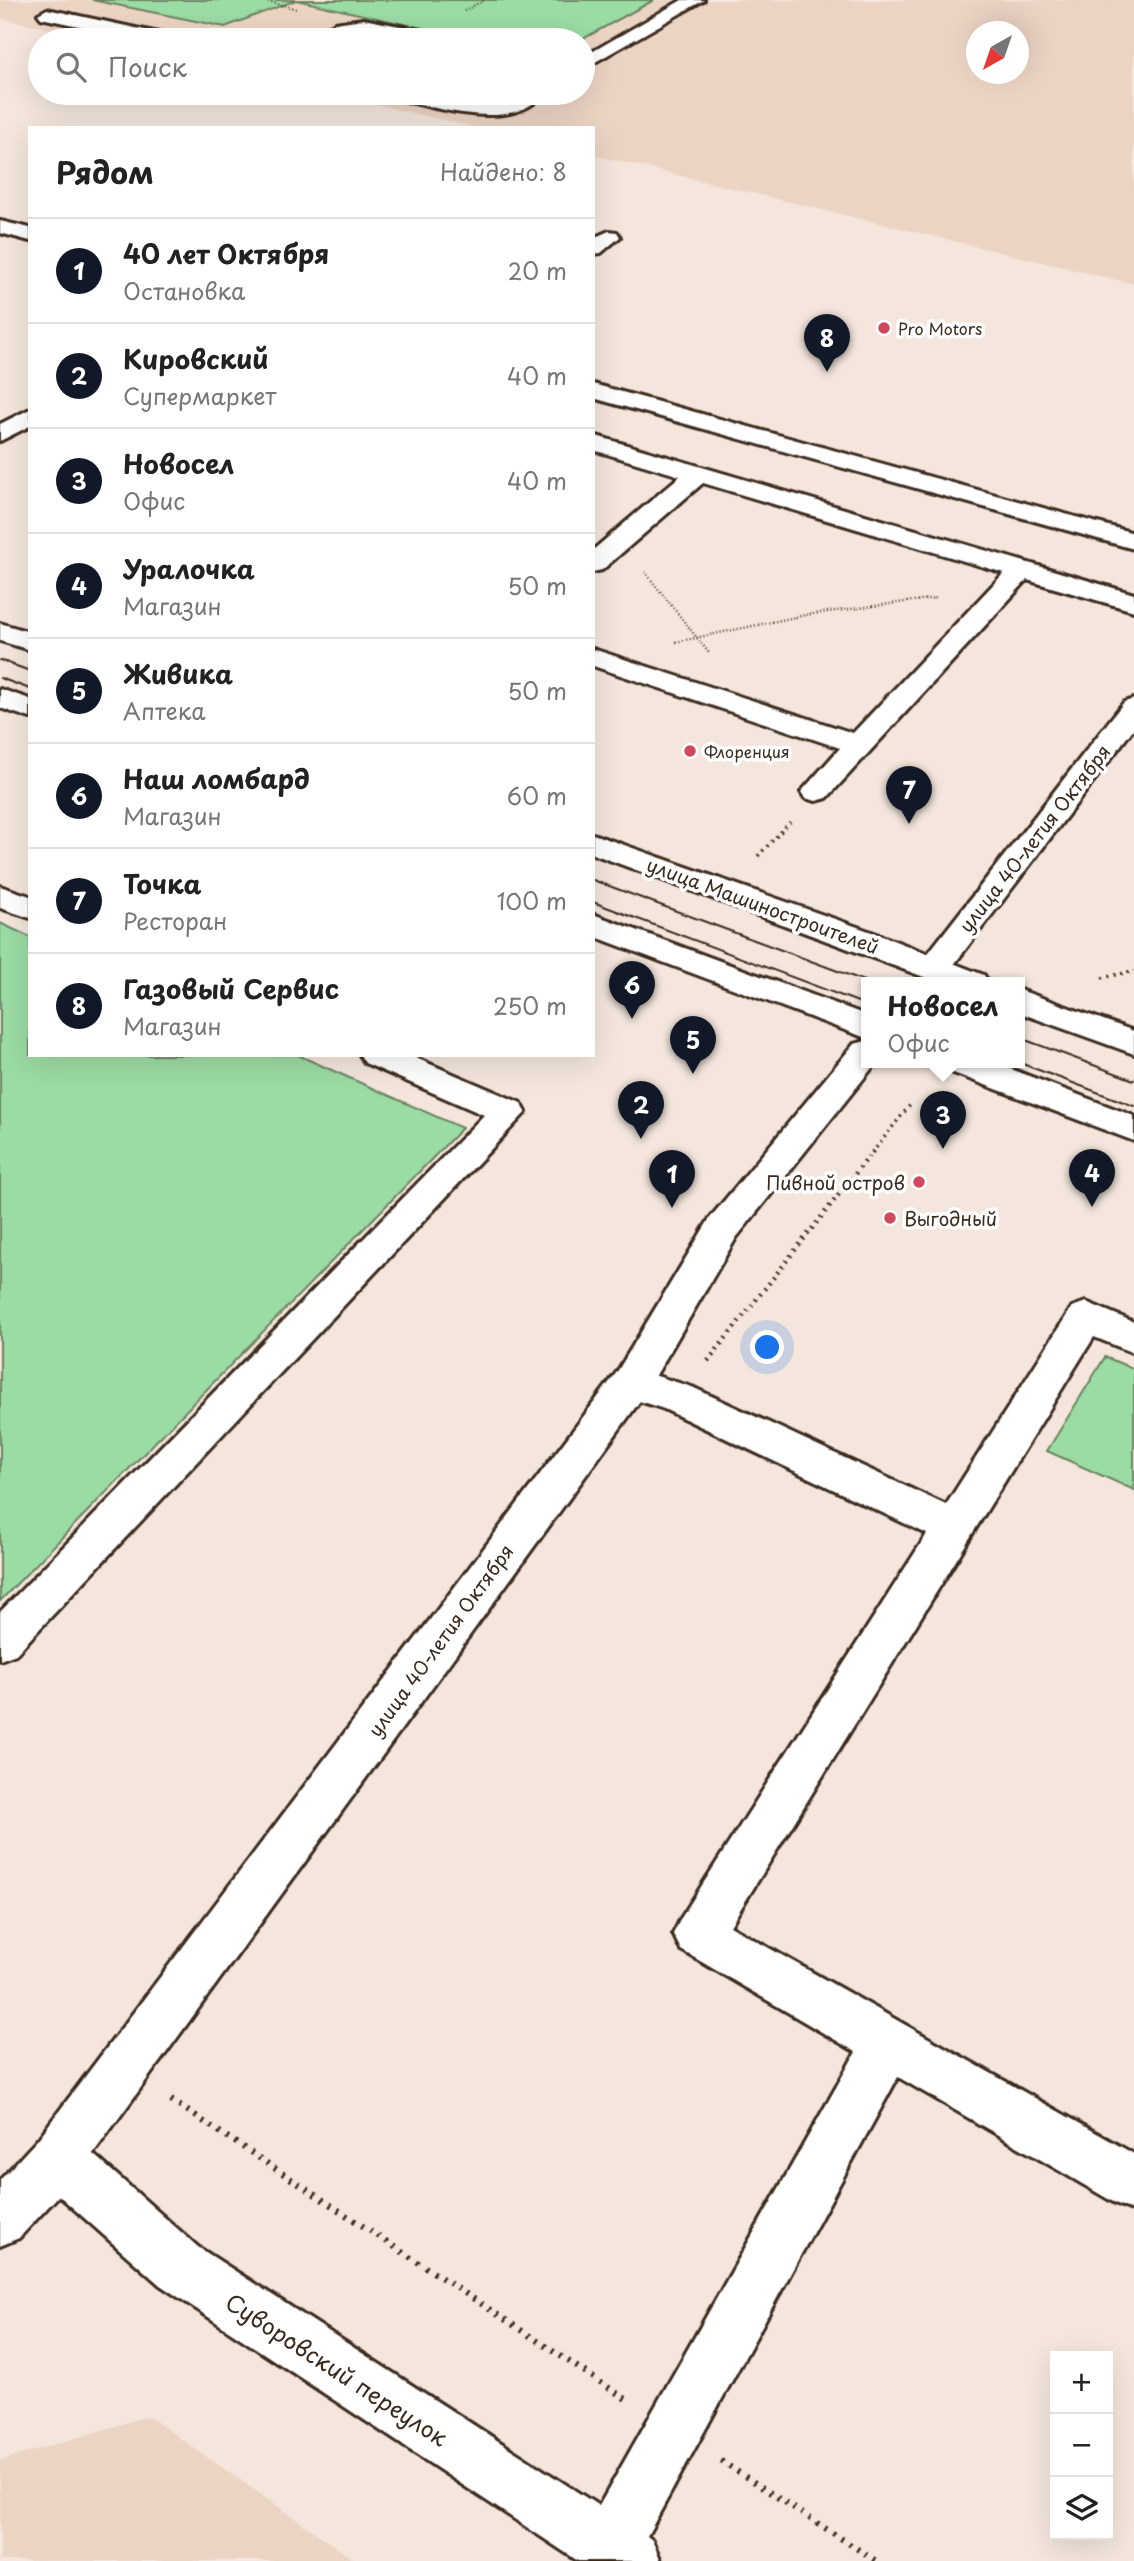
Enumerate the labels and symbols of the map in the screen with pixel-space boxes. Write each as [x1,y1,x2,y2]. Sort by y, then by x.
north arrow [966,21,1029,84]
pin: 8 [804,314,850,372]
place label: Pro Motors [898,316,982,340]
marker: Pro Motors [876,320,892,336]
street label: улица 40-летия Октября [952,738,1116,938]
place label: Флоренция [704,739,790,763]
marker: Флоренция [682,743,698,759]
pin: 7 [886,766,932,824]
street label: улица Машиностроителей [643,850,883,960]
pin: 6 [609,961,655,1019]
pin: 5 [670,1016,716,1074]
pin: 2 [618,1081,664,1139]
pin: 3 [920,1091,966,1149]
pin: 4 [1069,1149,1115,1207]
pin: 1 [649,1150,695,1208]
place label: Пивной остров [766,1168,905,1196]
marker: Пивной остров [911,1174,927,1190]
place label: Выгодный [904,1204,997,1232]
marker: Выгодный [882,1210,898,1226]
your location [750,1330,784,1364]
street label: улица 40-летия Октября [361,1538,519,1742]
street label: Суворовский переулок [219,2284,455,2454]

